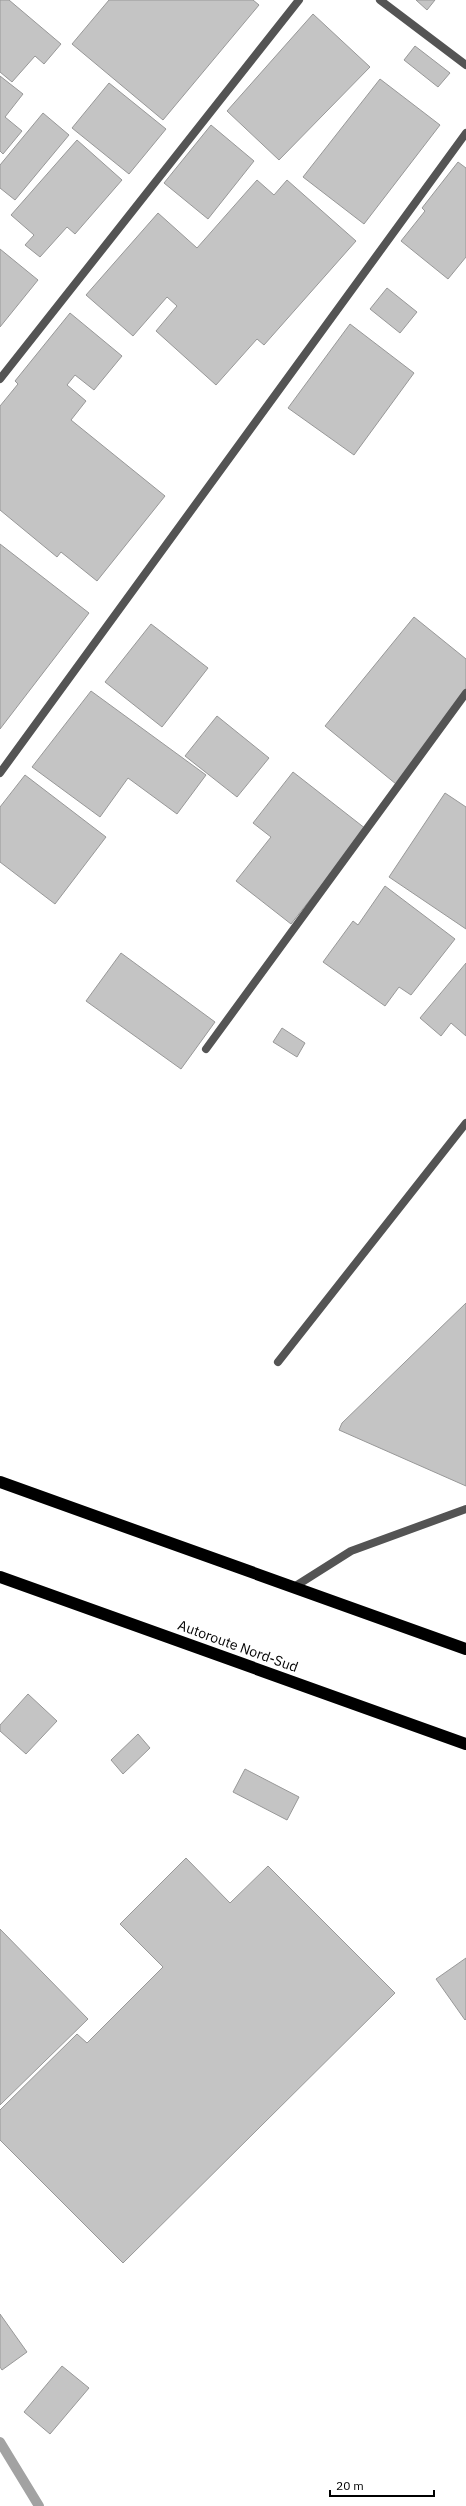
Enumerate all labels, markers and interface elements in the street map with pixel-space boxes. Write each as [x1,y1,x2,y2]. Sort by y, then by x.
street label: Autoroute Nord-Sud [175,1616,301,1676]
scale bar [330,2472,434,2498]
text: 20 m [336,2478,364,2493]

